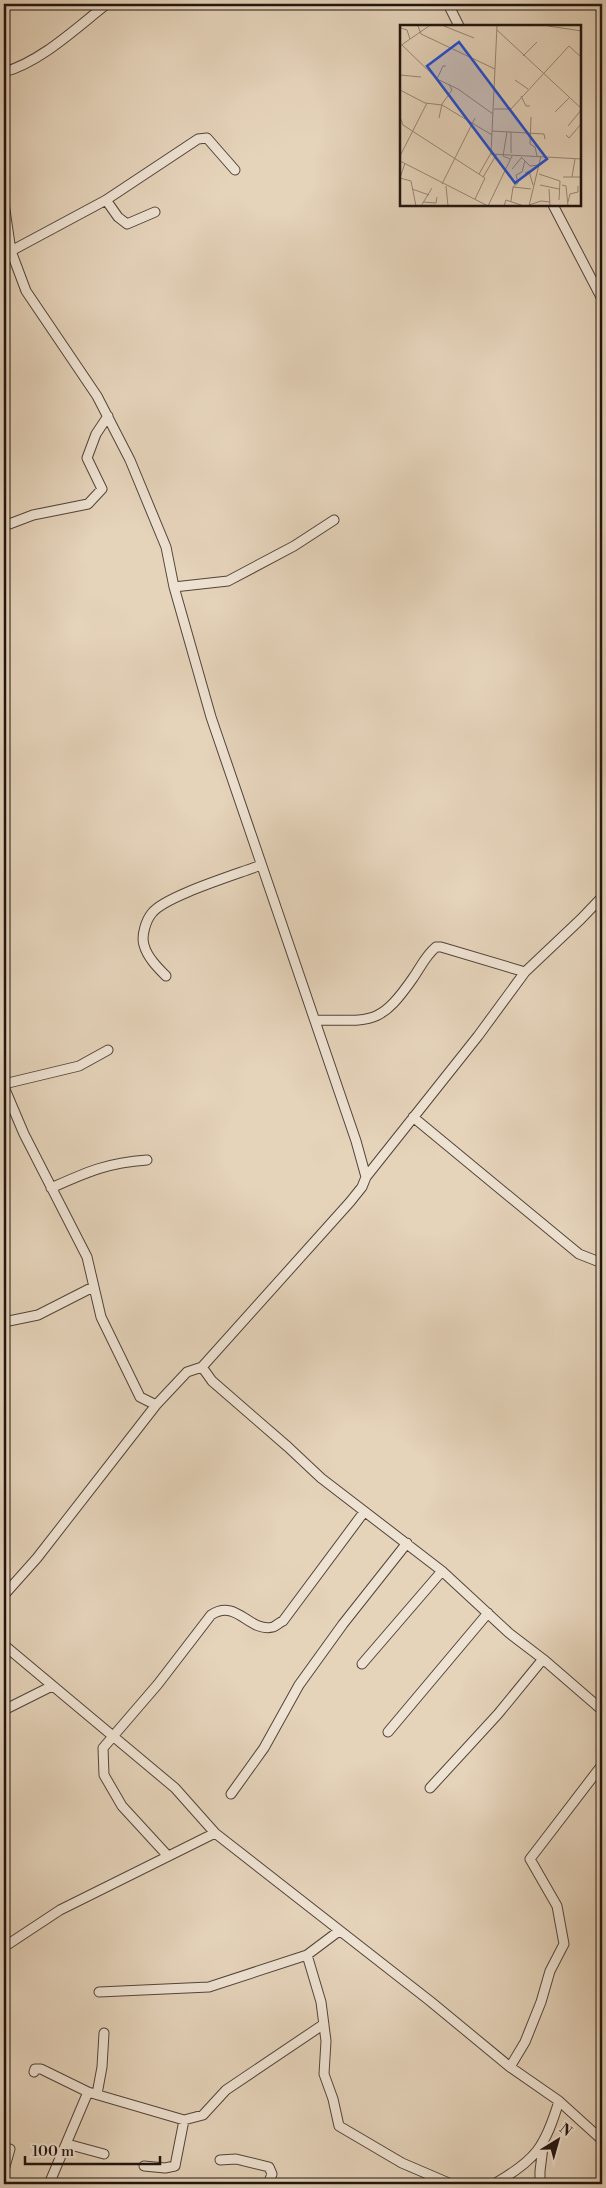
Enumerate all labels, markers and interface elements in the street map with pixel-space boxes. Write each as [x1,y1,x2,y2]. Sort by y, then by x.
inset map [400,25,581,206]
north arrow [534,2116,584,2166]
text: N [555,2120,575,2141]
scale bar [25,2133,160,2165]
text: 100 m [32,2142,74,2161]

